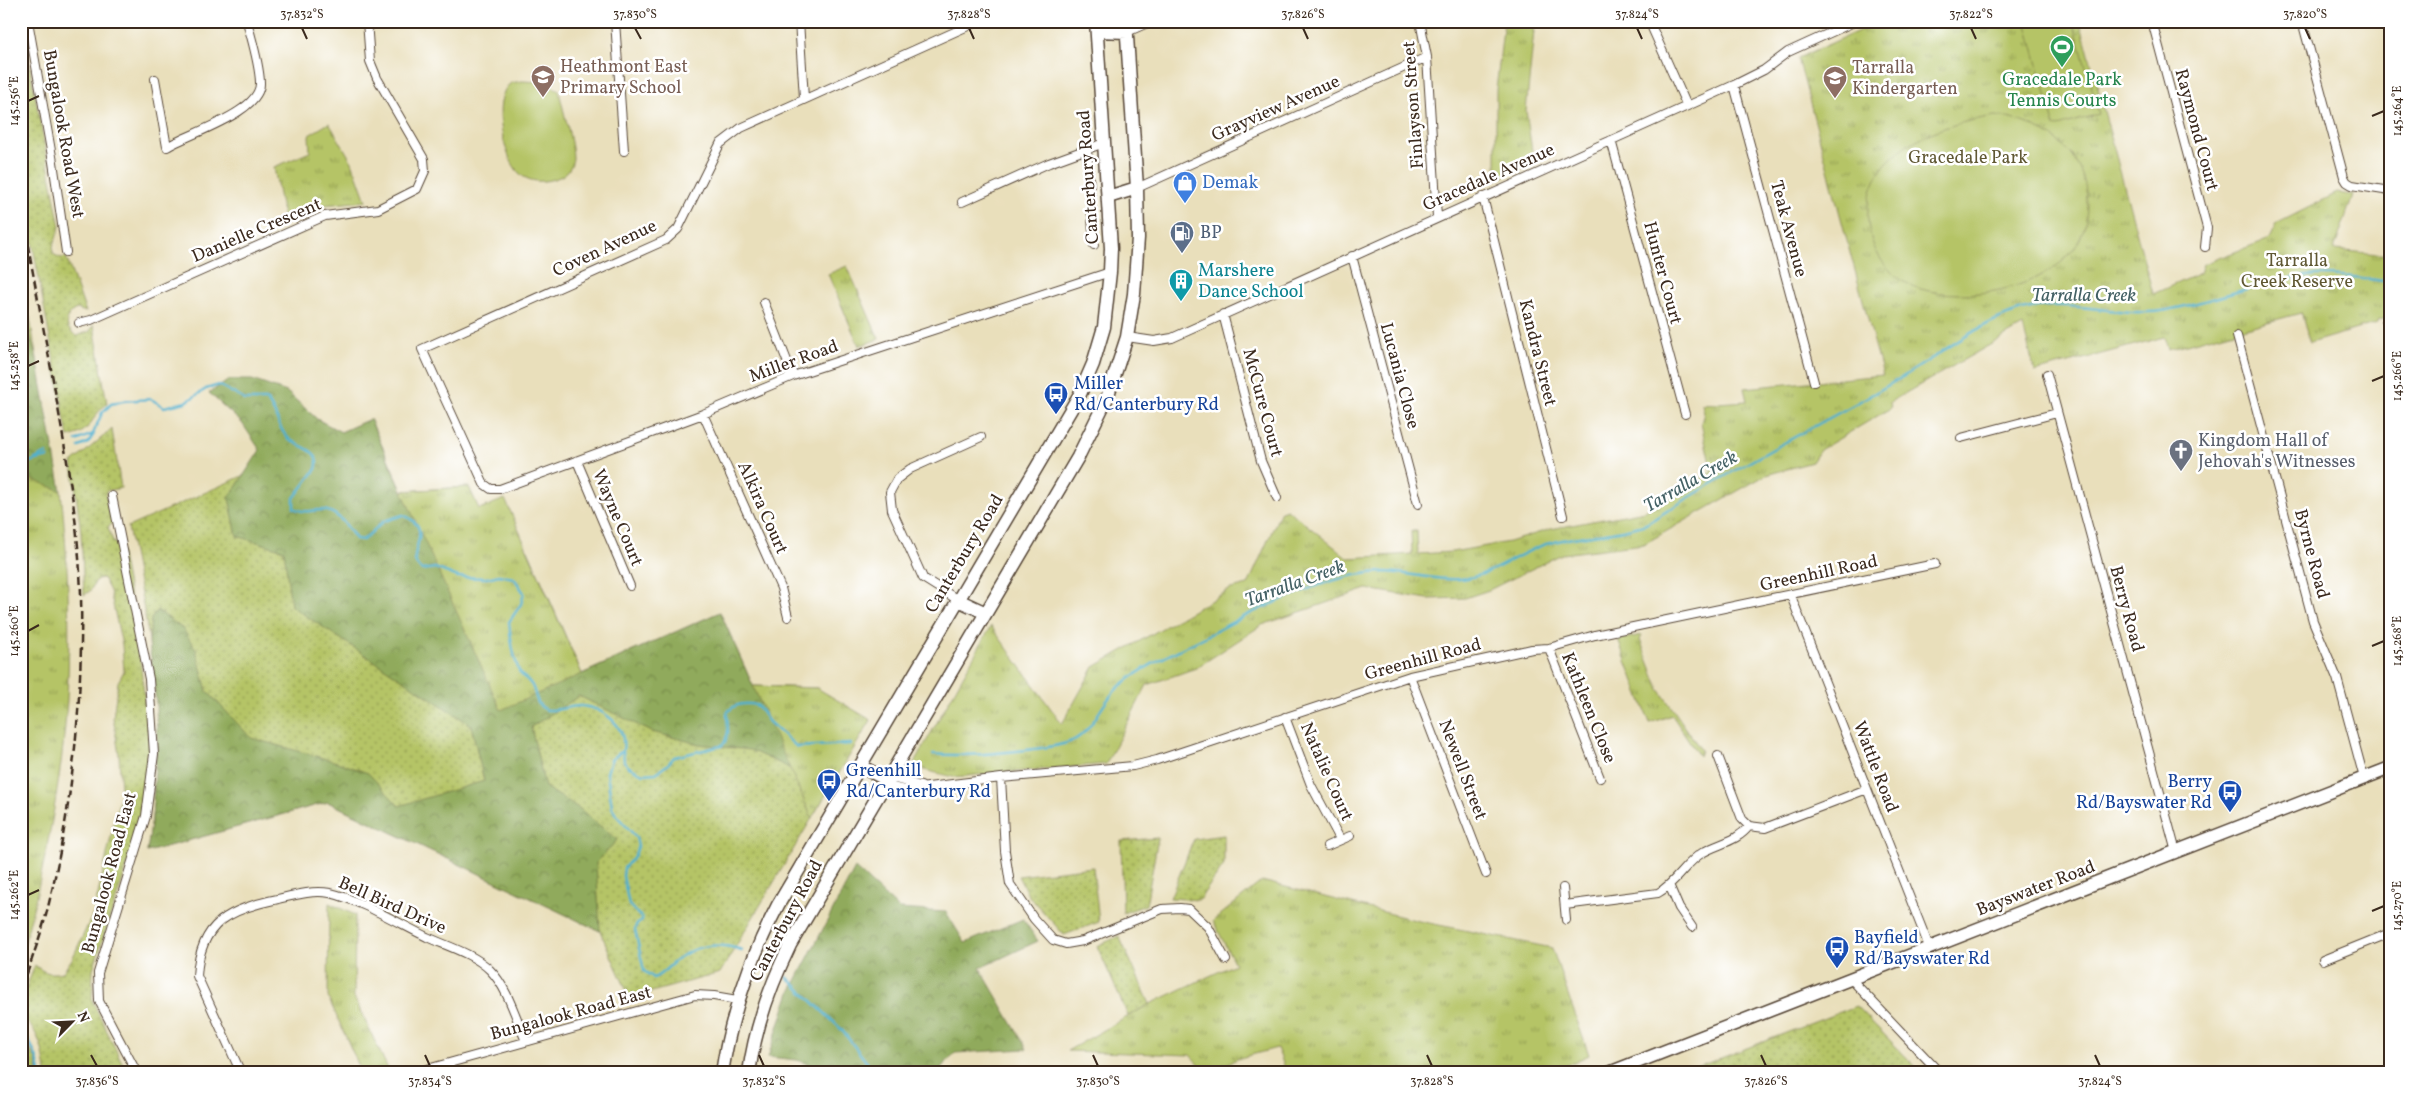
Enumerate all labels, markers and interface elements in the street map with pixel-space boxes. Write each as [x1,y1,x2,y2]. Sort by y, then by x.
text: 37.832°S [280,7,324,23]
text: 37.830°S [613,7,657,23]
text: 37.828°S [947,7,991,23]
text: 37.826°S [1281,7,1325,23]
text: 37.824°S [1615,7,1659,23]
text: 37.822°S [1949,7,1993,23]
text: 37.820°S [2283,7,2327,23]
sports icon: Gracedale Park Tennis Courts [2049,34,2075,68]
street label: Finlayson Street [1397,40,1431,170]
street label: Bungalook Road West [36,48,90,220]
place label: Heathmont East Primary School [560,55,688,101]
place label: Tarralla Kindergarten [1852,56,1958,102]
school or university icon: Heathmont East Primary School [530,64,556,98]
school or university icon: Tarralla Kindergarten [1822,65,1848,99]
street label: Raymond Court [2168,66,2224,194]
place label: Gracedale Park Tennis Courts [2002,68,2122,114]
street label: Grayview Avenue [1208,70,1344,148]
text: 145.256°E [7,76,23,126]
text: 145.264°E [2390,86,2406,136]
street label: Canterbury Road [1072,109,1106,245]
street label: Gracedale Avenue [1419,138,1559,218]
park label: Gracedale Park [1908,146,2028,171]
shop icon: Demak [1172,170,1198,204]
place label: Demak [1202,171,1259,196]
street label: Teak Avenue [1763,178,1813,280]
street label: Danielle Crescent [188,192,326,270]
street label: Coven Avenue [549,214,661,284]
street label: Hunter Court [1636,219,1688,327]
fuel station icon: BP [1169,220,1195,254]
place label: BP [1200,221,1222,246]
park label: Tarralla Creek Reserve [2241,249,2353,295]
place label: Marshere Dance School [1198,259,1304,305]
building icon: Marshere Dance School [1168,268,1194,302]
water label: Tarralla Creek [2032,283,2136,309]
street label: Kandra Street [1512,297,1562,409]
street label: Lucania Close [1373,320,1425,432]
street label: Miller Road [746,334,842,390]
text: 145.258°E [7,341,23,391]
street label: McCure Court [1236,346,1288,460]
text: 145.266°E [2390,351,2406,401]
place label: Miller Rd/Canterbury Rd [1074,372,1219,418]
bus stop icon: Miller Rd/Canterbury Rd [1043,381,1069,415]
place label: Kingdom Hall of Jehovah's Witnesses [2198,429,2355,475]
church icon: Kingdom Hall of Jehovah's Witnesses [2168,438,2194,472]
water label: Tarralla Creek [1639,445,1743,519]
street label: Alkira Court [731,458,793,558]
street label: Wayne Court [585,466,649,570]
street label: Canterbury Road [920,490,1010,618]
street label: Byrne Road [2287,506,2335,602]
street label: Greenhill Road [1758,549,1880,599]
water label: Tarralla Creek [1242,554,1349,614]
street label: Berry Road [2103,563,2149,655]
text: 145.260°E [7,605,23,657]
text: 145.268°E [2390,616,2406,666]
street label: Greenhill Road [1362,632,1484,688]
street label: Kathleen Close [1554,649,1622,767]
street label: Newell Street [1431,716,1493,824]
street label: Wattle Road [1846,718,1904,816]
street label: Natalie Court [1293,719,1359,825]
place label: Greenhill Rd/Canterbury Rd [846,759,991,805]
bus stop icon: Greenhill Rd/Canterbury Rd [816,768,842,802]
place label: Berry Rd/Bayswater Rd [2076,770,2212,816]
bus stop icon: Berry Rd/Bayswater Rd [2217,779,2243,813]
street label: Bungalook Road East [76,790,144,956]
street label: Bayswater Road [1973,855,2099,923]
street label: Canterbury Road [744,856,830,986]
text: 145.262°E [7,870,23,920]
street label: Bell Bird Drive [334,871,450,941]
text: 145.270°E [2390,881,2406,931]
place label: Bayfield Rd/Bayswater Rd [1854,926,1990,972]
bus stop icon: Bayfield Rd/Bayswater Rd [1824,935,1850,969]
street label: Bungalook Road East [488,980,654,1048]
north arrow [48,996,98,1046]
text: N [72,1009,93,1026]
text: 37.836°S [75,1074,119,1090]
text: 37.834°S [408,1074,452,1090]
text: 37.832°S [742,1074,786,1090]
text: 37.830°S [1076,1074,1120,1090]
text: 37.828°S [1410,1074,1454,1090]
text: 37.826°S [1744,1074,1788,1090]
text: 37.824°S [2078,1074,2122,1090]

